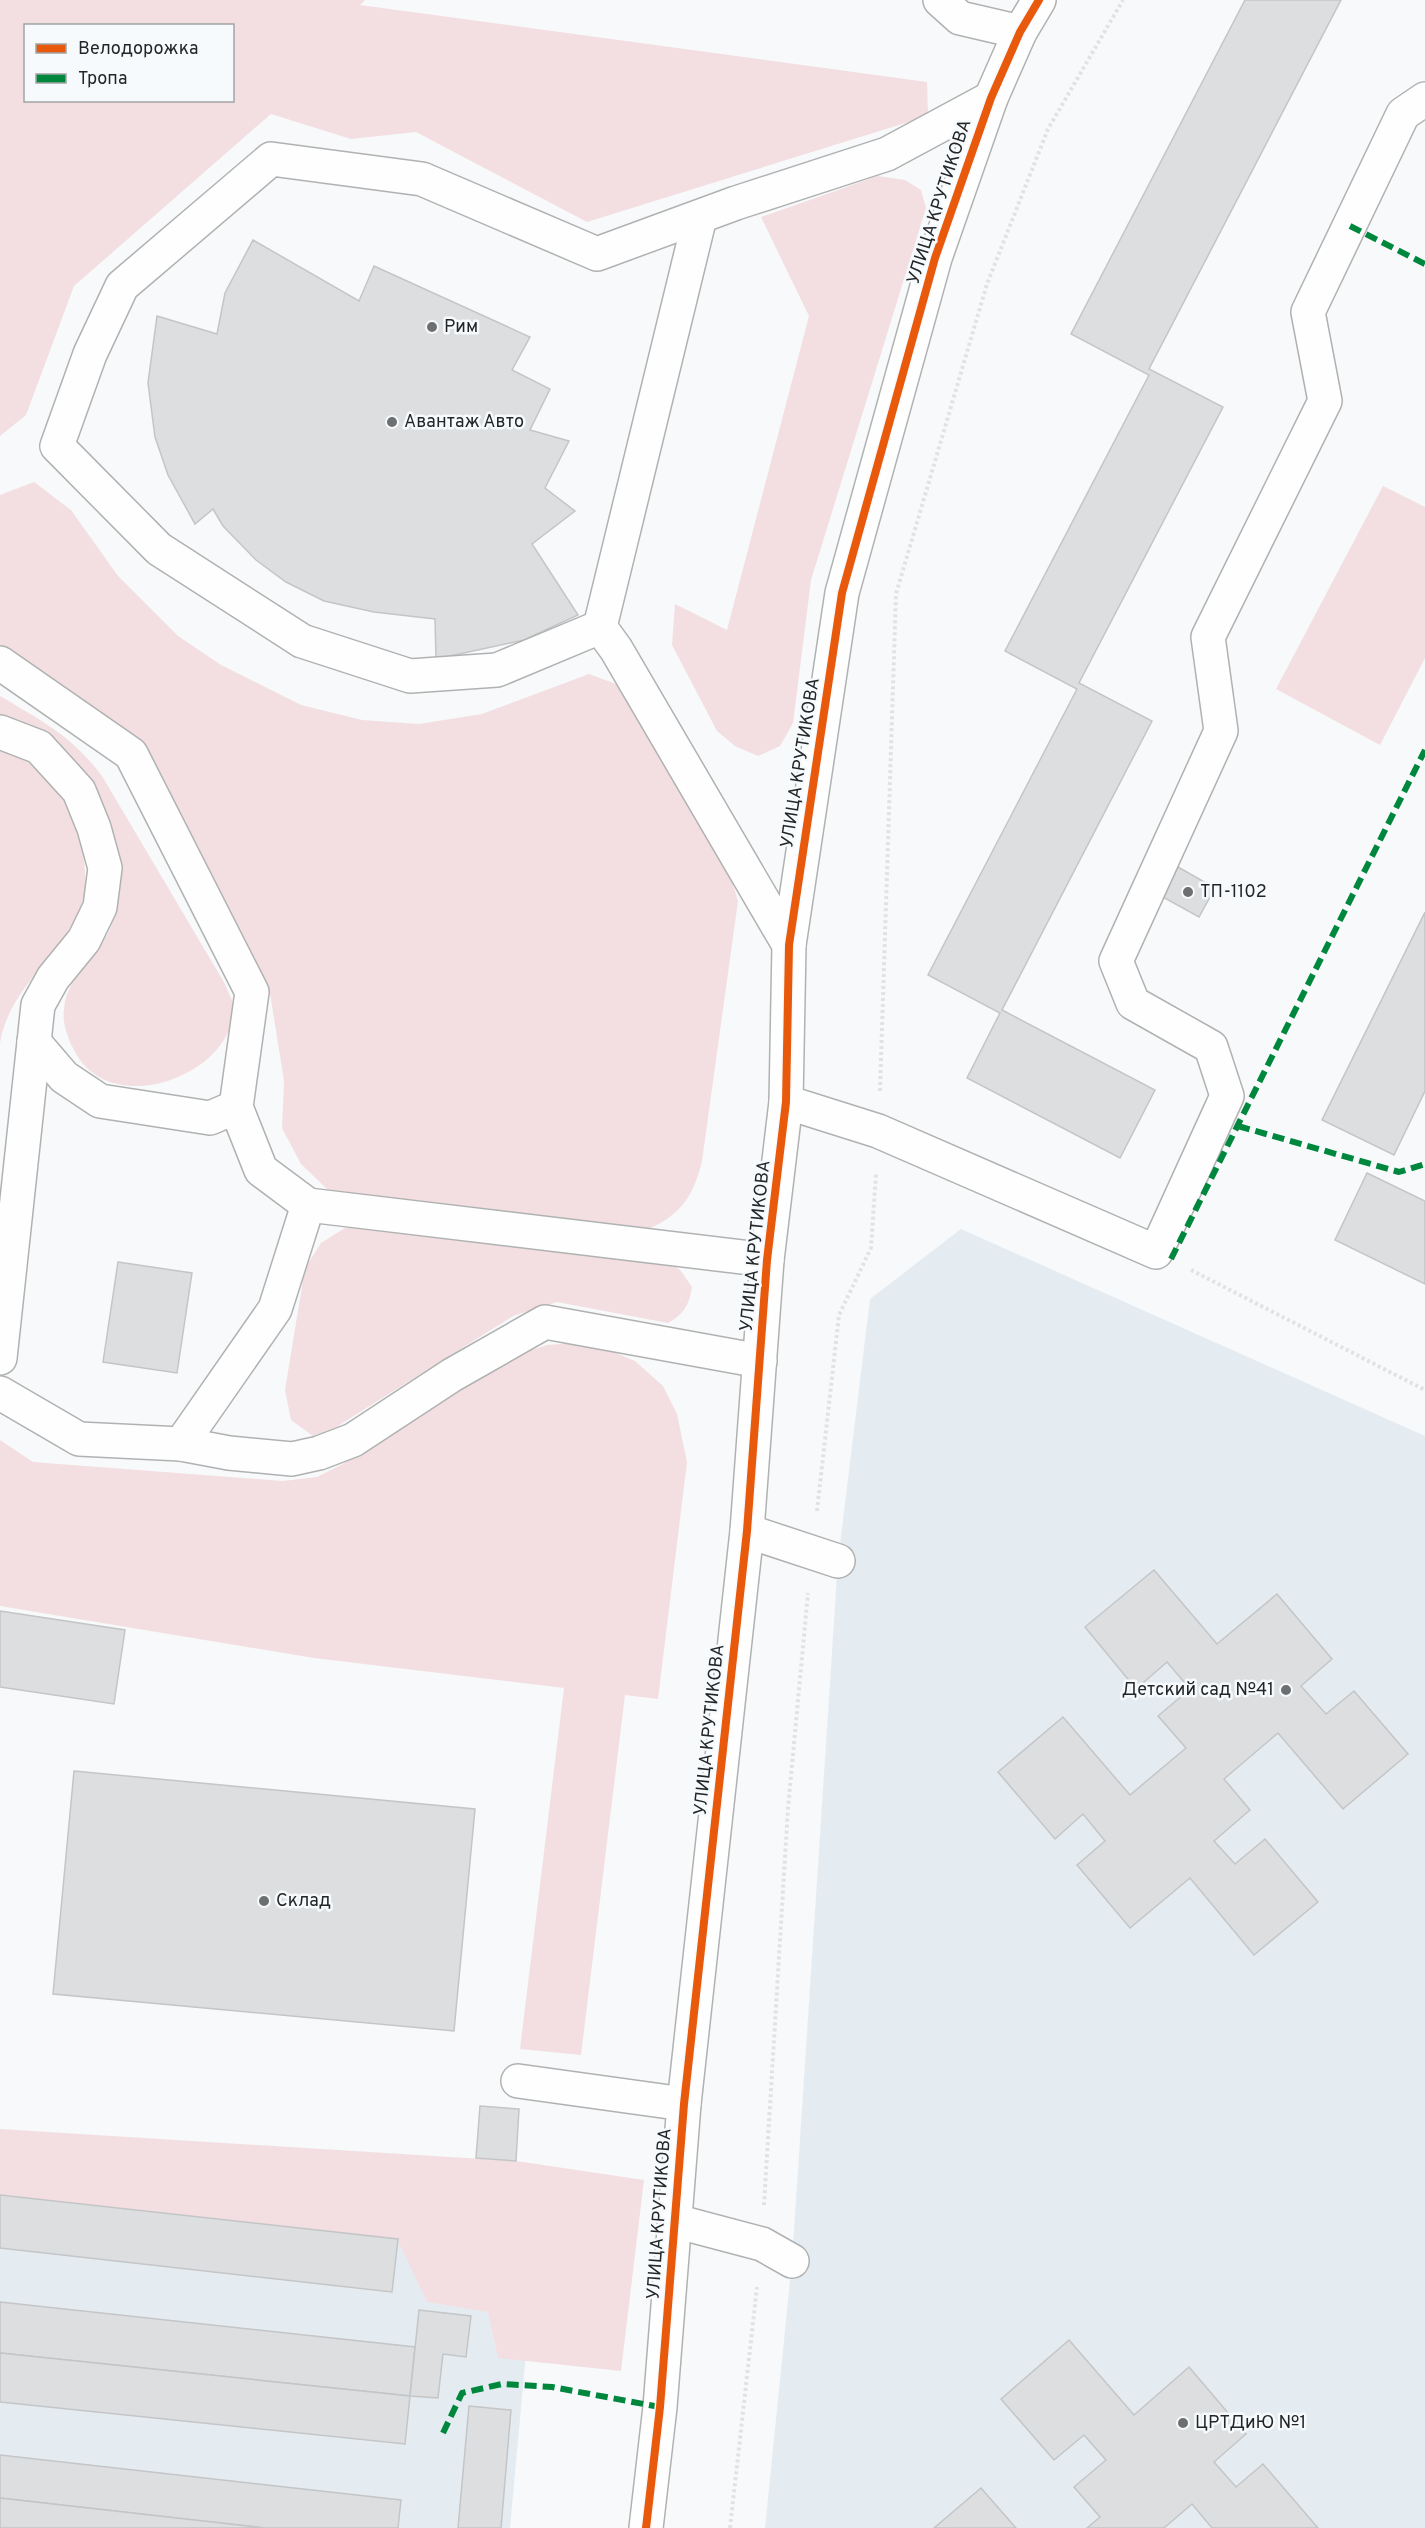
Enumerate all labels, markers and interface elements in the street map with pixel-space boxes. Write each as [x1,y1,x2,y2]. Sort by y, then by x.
legend [24,24,234,102]
text: Велодорожка [78,38,198,61]
text: Тропа [78,68,127,91]
street label: УЛИЦА КРУТИКОВА [902,117,978,287]
place label: Рим [444,316,478,339]
marker: Рим [425,320,439,334]
place label: Авантаж Авто [404,411,524,434]
marker: Авантаж Авто [385,415,399,429]
street label: УЛИЦА КРУТИКОВА [776,676,826,850]
place label: ТП-1102 [1200,881,1267,904]
marker: ТП-1102 [1181,885,1195,899]
street label: УЛИЦА КРУТИКОВА [736,1159,776,1333]
street label: УЛИЦА КРУТИКОВА [690,1643,730,1817]
place label: Детский сад №41 [1122,1679,1274,1702]
marker: Детский сад №41 [1279,1683,1293,1697]
place label: Склад [276,1890,331,1913]
marker: Склад [257,1894,271,1908]
street label: УЛИЦА КРУТИКОВА [643,2127,677,2301]
place label: ЦРТДиЮ №1 [1195,2412,1306,2435]
marker: ЦРТДиЮ №1 [1176,2416,1190,2430]

